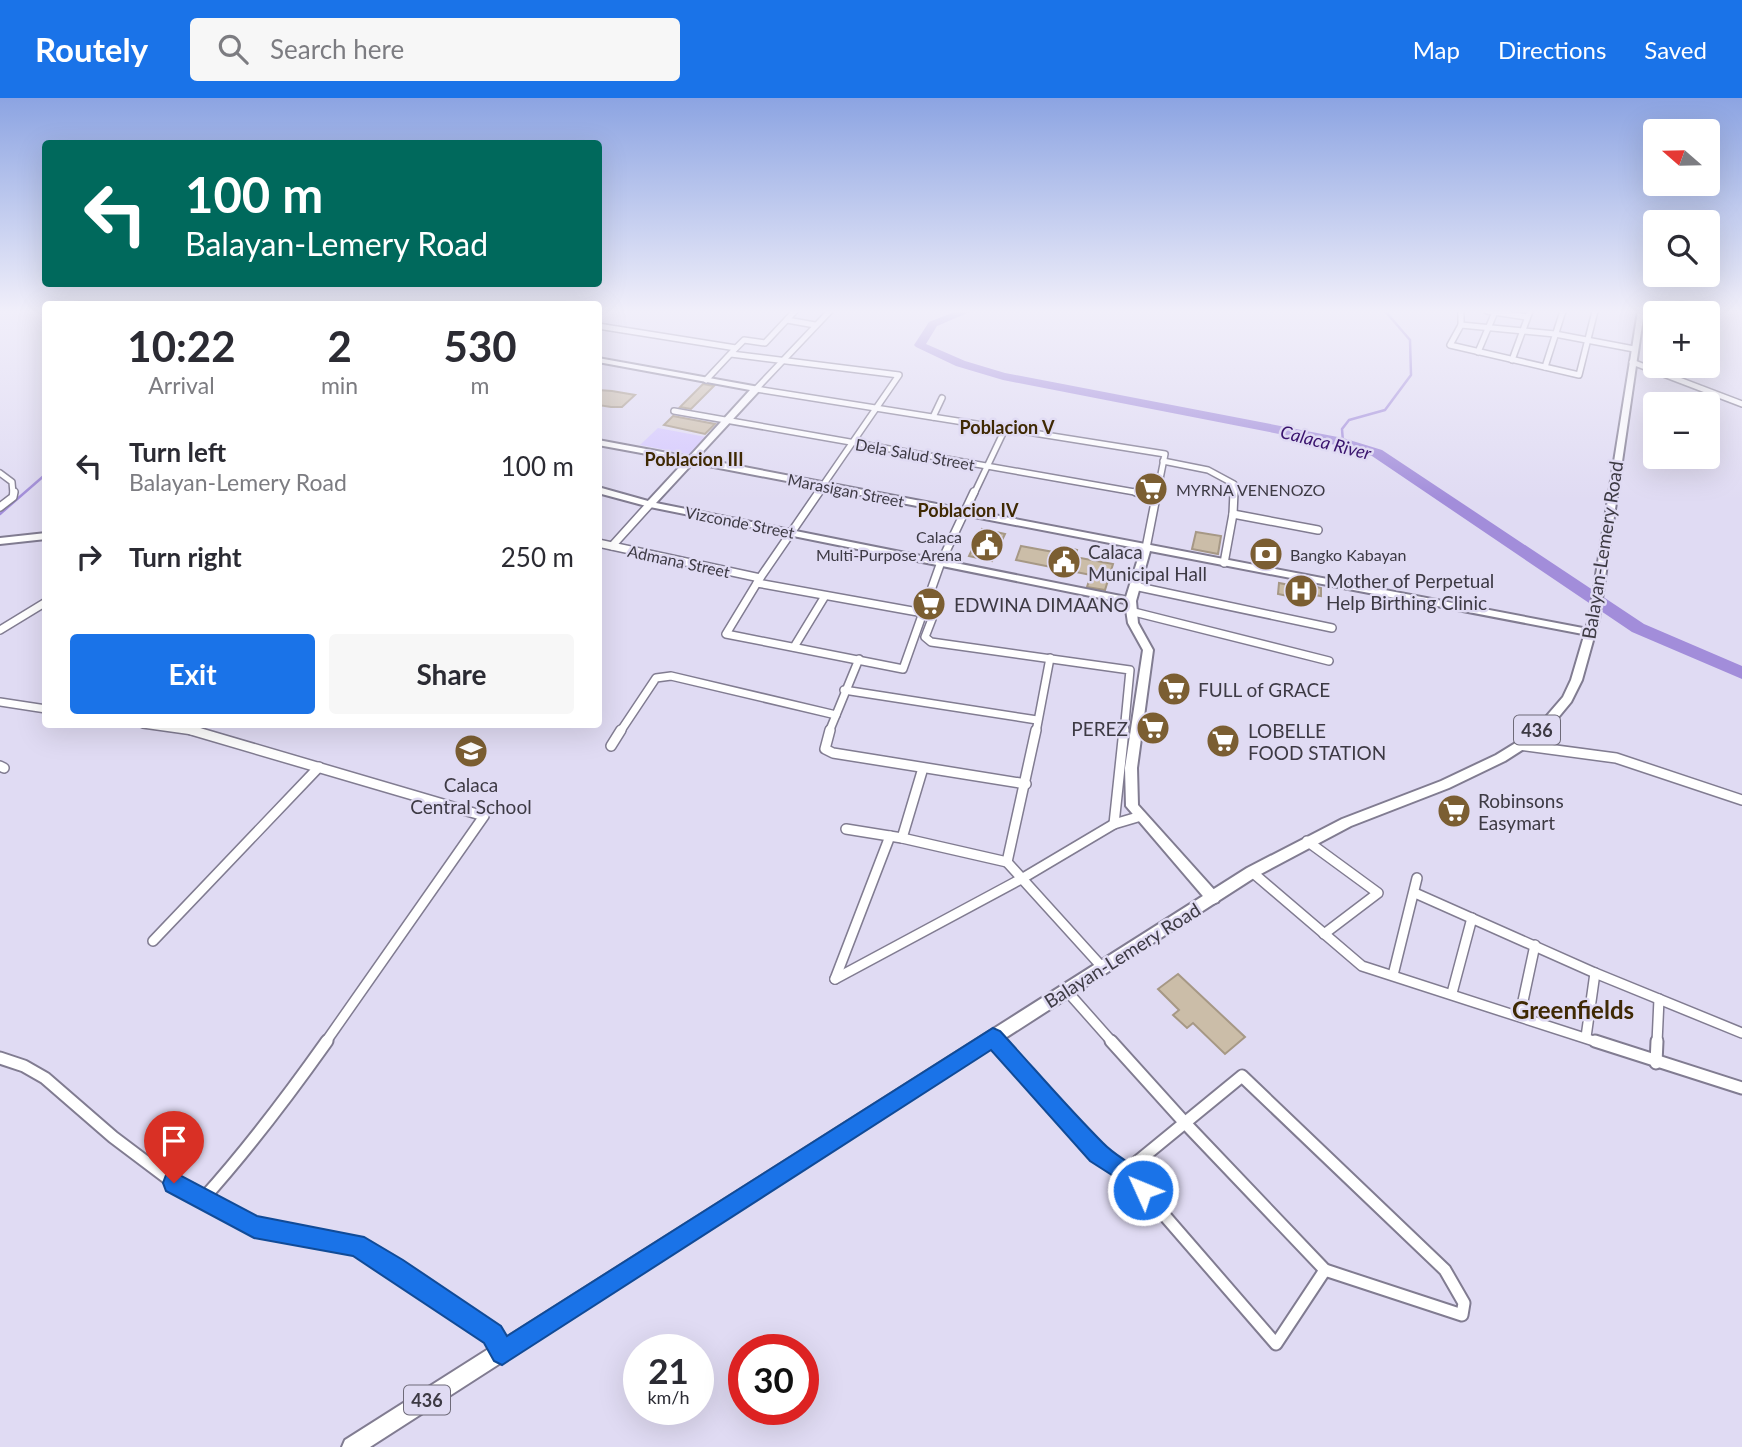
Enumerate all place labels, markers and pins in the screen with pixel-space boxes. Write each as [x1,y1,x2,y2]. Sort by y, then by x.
supermarket icon: MYRNA VENENOZO [1132,470,1170,508]
place label: MYRNA VENENOZO [1176,480,1326,499]
public building icon: Calaca Multi-Purpose Arena [968,526,1006,564]
place label: Calaca Multi-Purpose Arena [816,527,962,564]
bank icon: Bangko Kabayan [1247,535,1285,573]
place label: Calaca Municipal Hall [1088,540,1207,585]
public building icon: Calaca Municipal Hall [1045,543,1083,581]
place label: Bangko Kabayan [1290,545,1406,564]
place label: Mother of Perpetual Help Birthing Clinic [1326,569,1494,614]
hospital icon: Mother of Perpetual Help Birthing Clinic [1282,572,1320,610]
supermarket icon: EDWINA DIMAANO [910,585,948,623]
place label: EDWINA DIMAANO [954,593,1129,616]
supermarket icon: FULL of GRACE [1155,670,1193,708]
place label: FULL of GRACE [1198,678,1330,701]
supermarket icon: PEREZ [1134,709,1172,747]
place label: PEREZ [1071,717,1128,740]
place label: LOBELLE FOOD STATION [1248,719,1386,764]
supermarket icon: LOBELLE FOOD STATION [1204,722,1242,760]
school or university icon: Calaca Central School [452,732,490,770]
place label: Calaca Central School [410,773,532,818]
place label: Robinsons Easymart [1478,789,1564,834]
supermarket icon: Robinsons Easymart [1435,792,1473,830]
pin [144,1111,204,1183]

